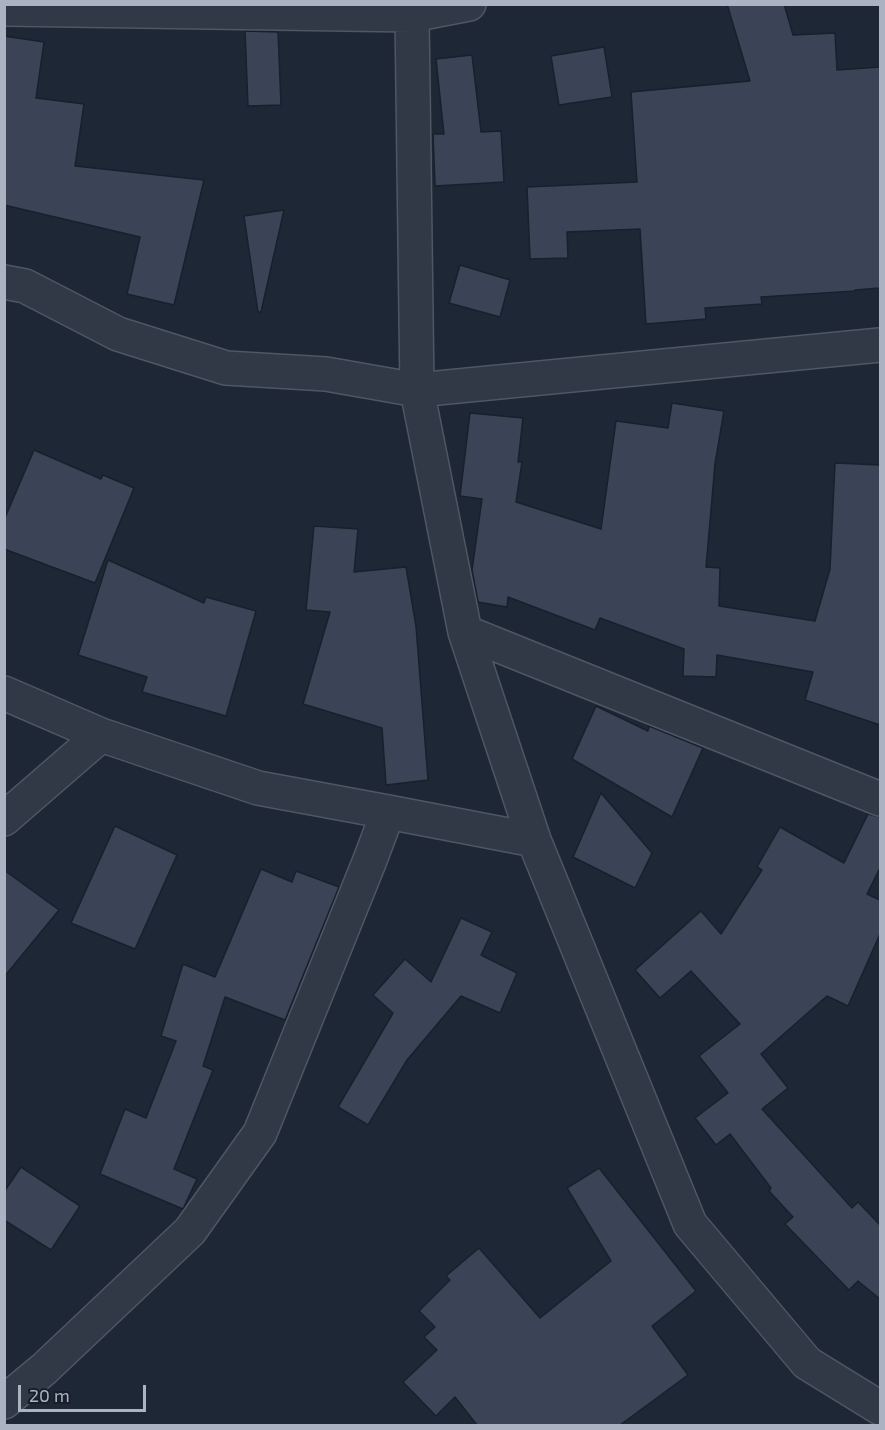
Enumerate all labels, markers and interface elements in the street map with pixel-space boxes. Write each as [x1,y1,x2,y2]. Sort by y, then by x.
scale bar [21,1373,148,1411]
text: 20 m [29,1384,70,1406]

